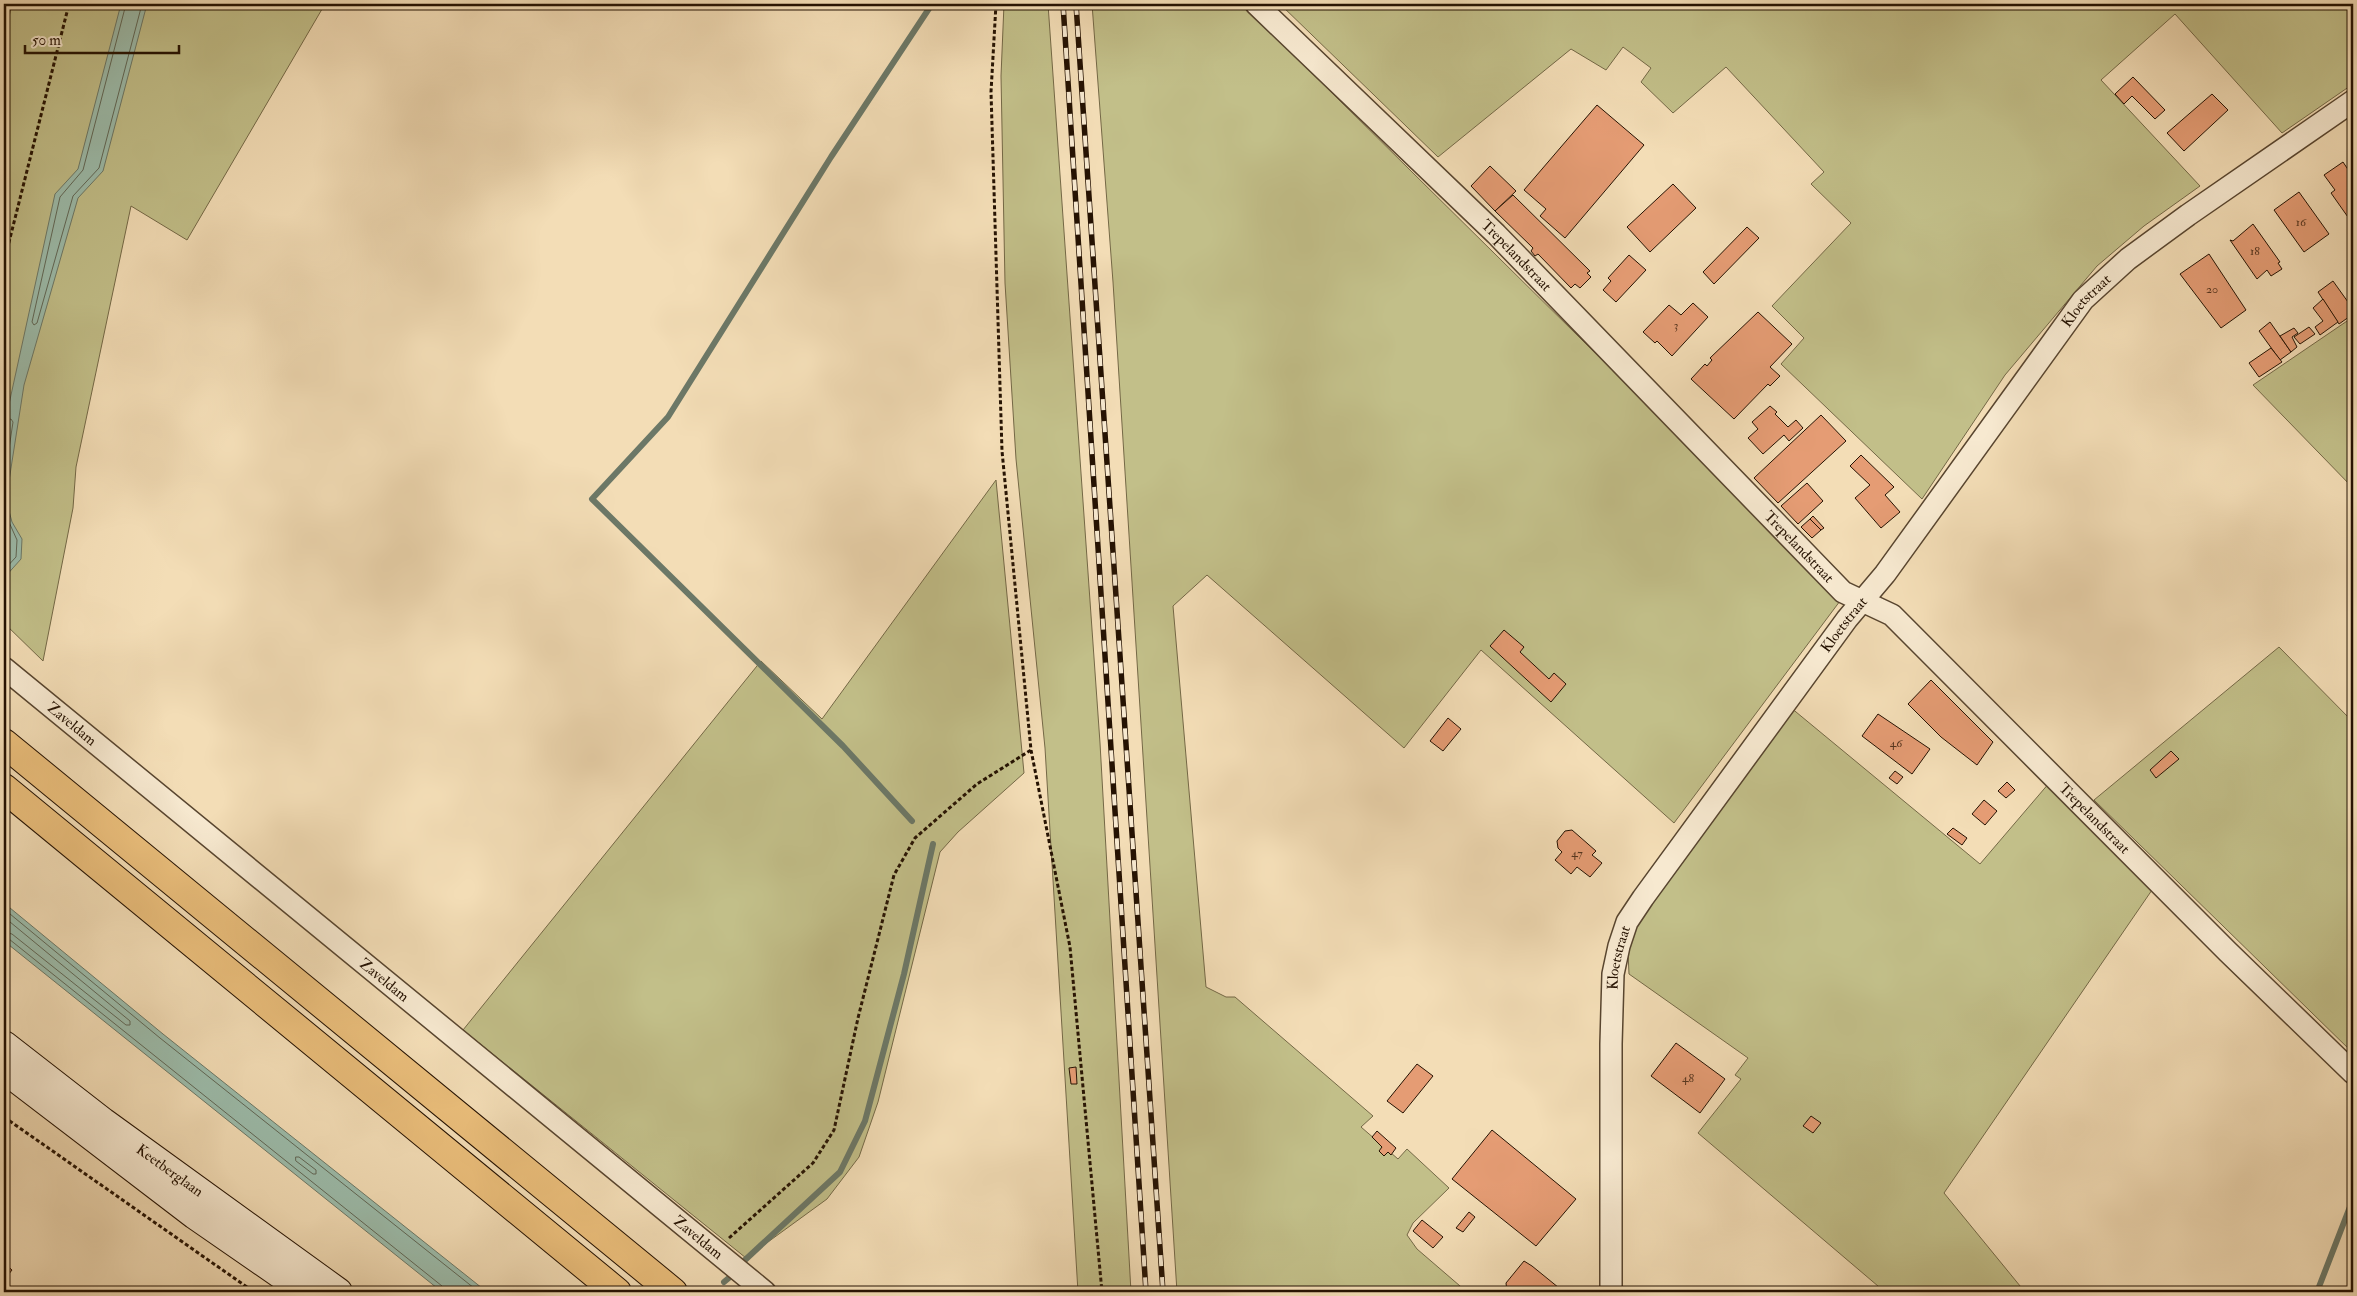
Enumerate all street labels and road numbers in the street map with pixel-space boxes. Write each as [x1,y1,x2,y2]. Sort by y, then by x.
street label: Trepelandstraat [1477,215,1556,295]
street label: Kloetstraat [2057,270,2115,331]
street label: Trepelandstraat [1760,507,1838,587]
street label: Kloetstraat [1816,593,1871,656]
street label: Zaveldam [43,698,101,750]
street label: Trepelandstraat [2055,778,2134,858]
street label: Kloetstraat [1603,923,1635,990]
street label: Zaveldam [356,954,413,1006]
street label: Keetberglaan [133,1140,207,1201]
street label: Zaveldam [670,1211,727,1264]

